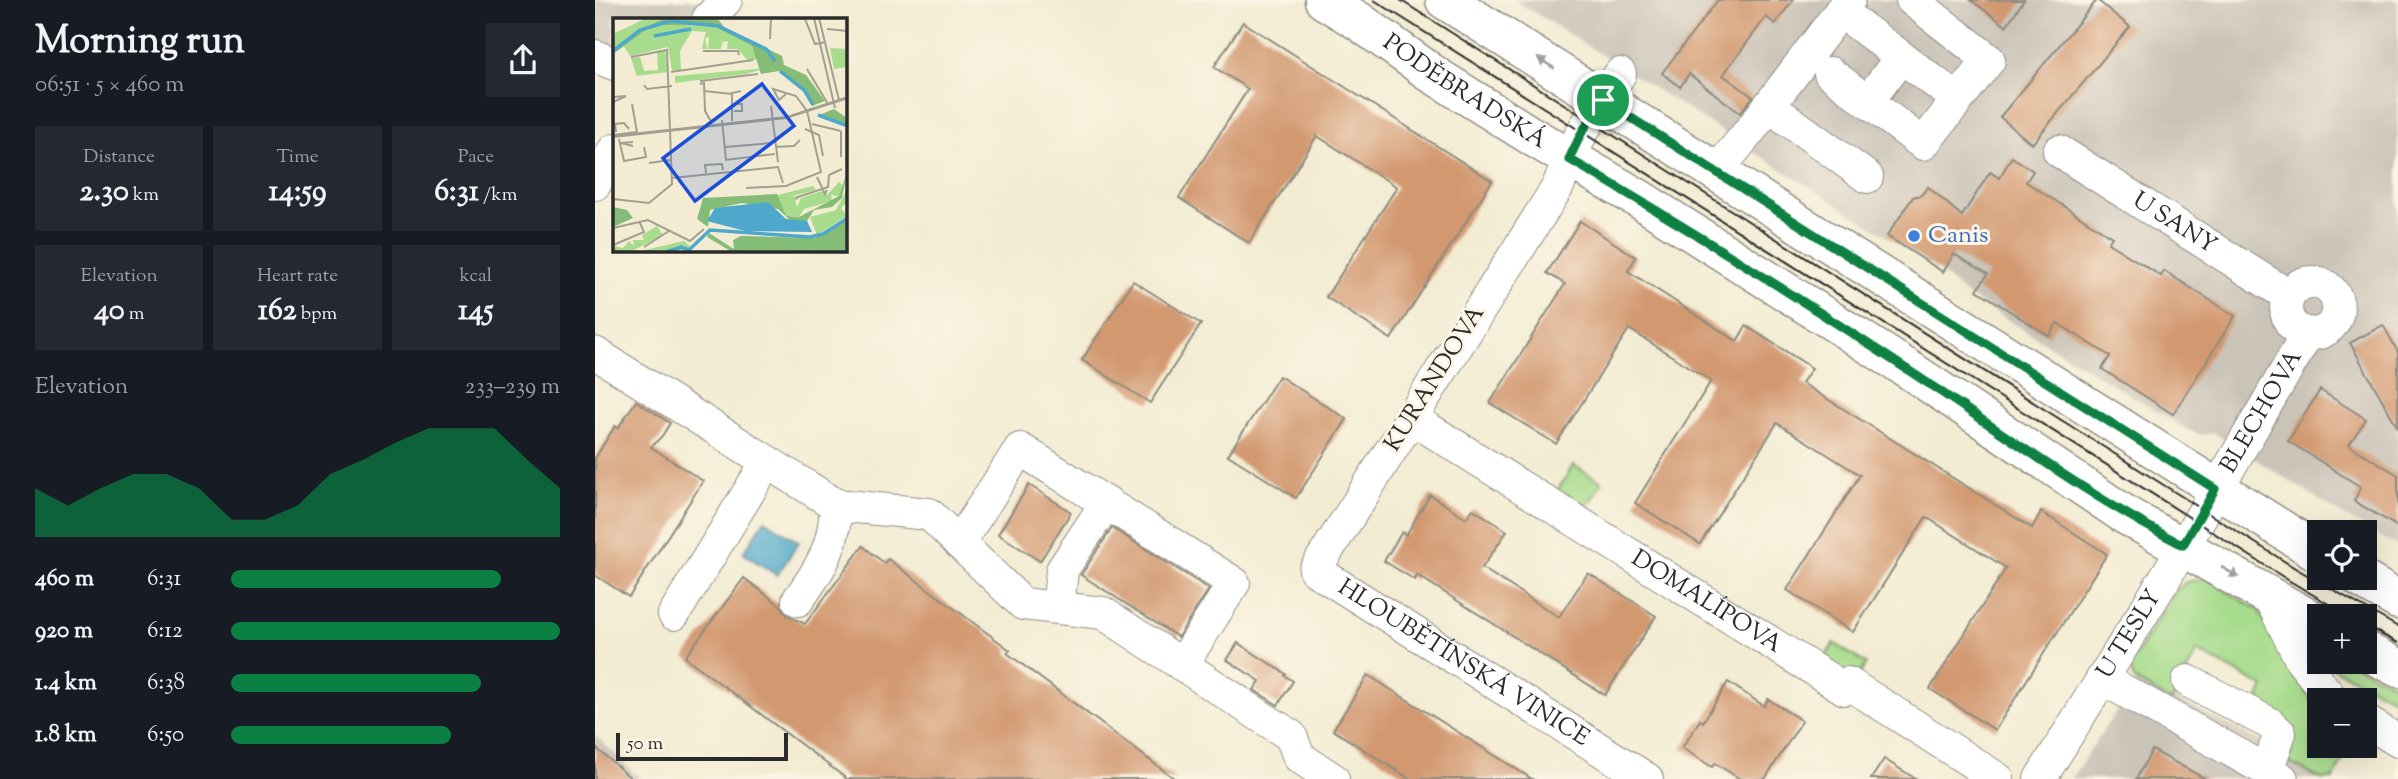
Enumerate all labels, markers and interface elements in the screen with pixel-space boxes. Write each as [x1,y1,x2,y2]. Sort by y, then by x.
text: Morning run [35,16,245,70]
inset map [613,18,847,252]
button: share [486,23,560,97]
street label: PODĚBRADSKÁ [1375,26,1553,158]
one-way arrow [1536,57,1555,70]
text: 06:51 · 5 × 460 m [35,69,184,102]
pin [1573,70,1633,130]
icon: arrive [1584,81,1622,119]
text: Distance [83,144,155,171]
text: Time [276,144,319,171]
text: Pace [458,144,494,171]
text: 2.30 [79,171,129,214]
text: 14:59 [269,171,326,214]
text: 6:31 [434,171,479,214]
text: km [129,182,159,209]
text: /km [479,182,517,209]
street label: U SANY [2125,184,2223,263]
place label: Canis [1928,219,1989,253]
marker: Canis [1906,228,1922,244]
text: Elevation [81,263,158,290]
text: Heart rate [257,263,338,290]
text: kcal [459,263,492,290]
text: 40 [94,290,125,333]
text: 162 [258,290,297,333]
text: 145 [458,290,494,333]
street label: KURANDOVA [1376,299,1494,459]
text: m [125,301,144,328]
text: bpm [297,301,337,328]
street label: BLECHOVA [2213,343,2312,480]
text: Elevation [35,371,128,404]
text: 233–239 m [465,371,560,404]
map controls [2307,520,2377,758]
button: locate [2307,520,2377,590]
street label: DOMALÍPOVA [1624,542,1789,663]
text: 460 m [35,563,94,596]
text: 6:31 [147,563,181,596]
one-way arrow [2220,566,2239,578]
street label: HLOUBĚTÍNSKÁ VINICE [1331,571,1596,756]
street label: U TESLY [2089,583,2170,686]
button: + [2307,604,2377,674]
text: 920 m [35,615,93,648]
text: 6:12 [147,615,183,648]
text: 1.4 km [35,667,97,700]
text: 6:38 [147,667,185,700]
button: − [2307,688,2377,758]
text: 1.8 km [35,719,97,752]
text: 6:50 [147,719,184,752]
scale bar [616,730,787,762]
text: 50 m [627,731,663,758]

